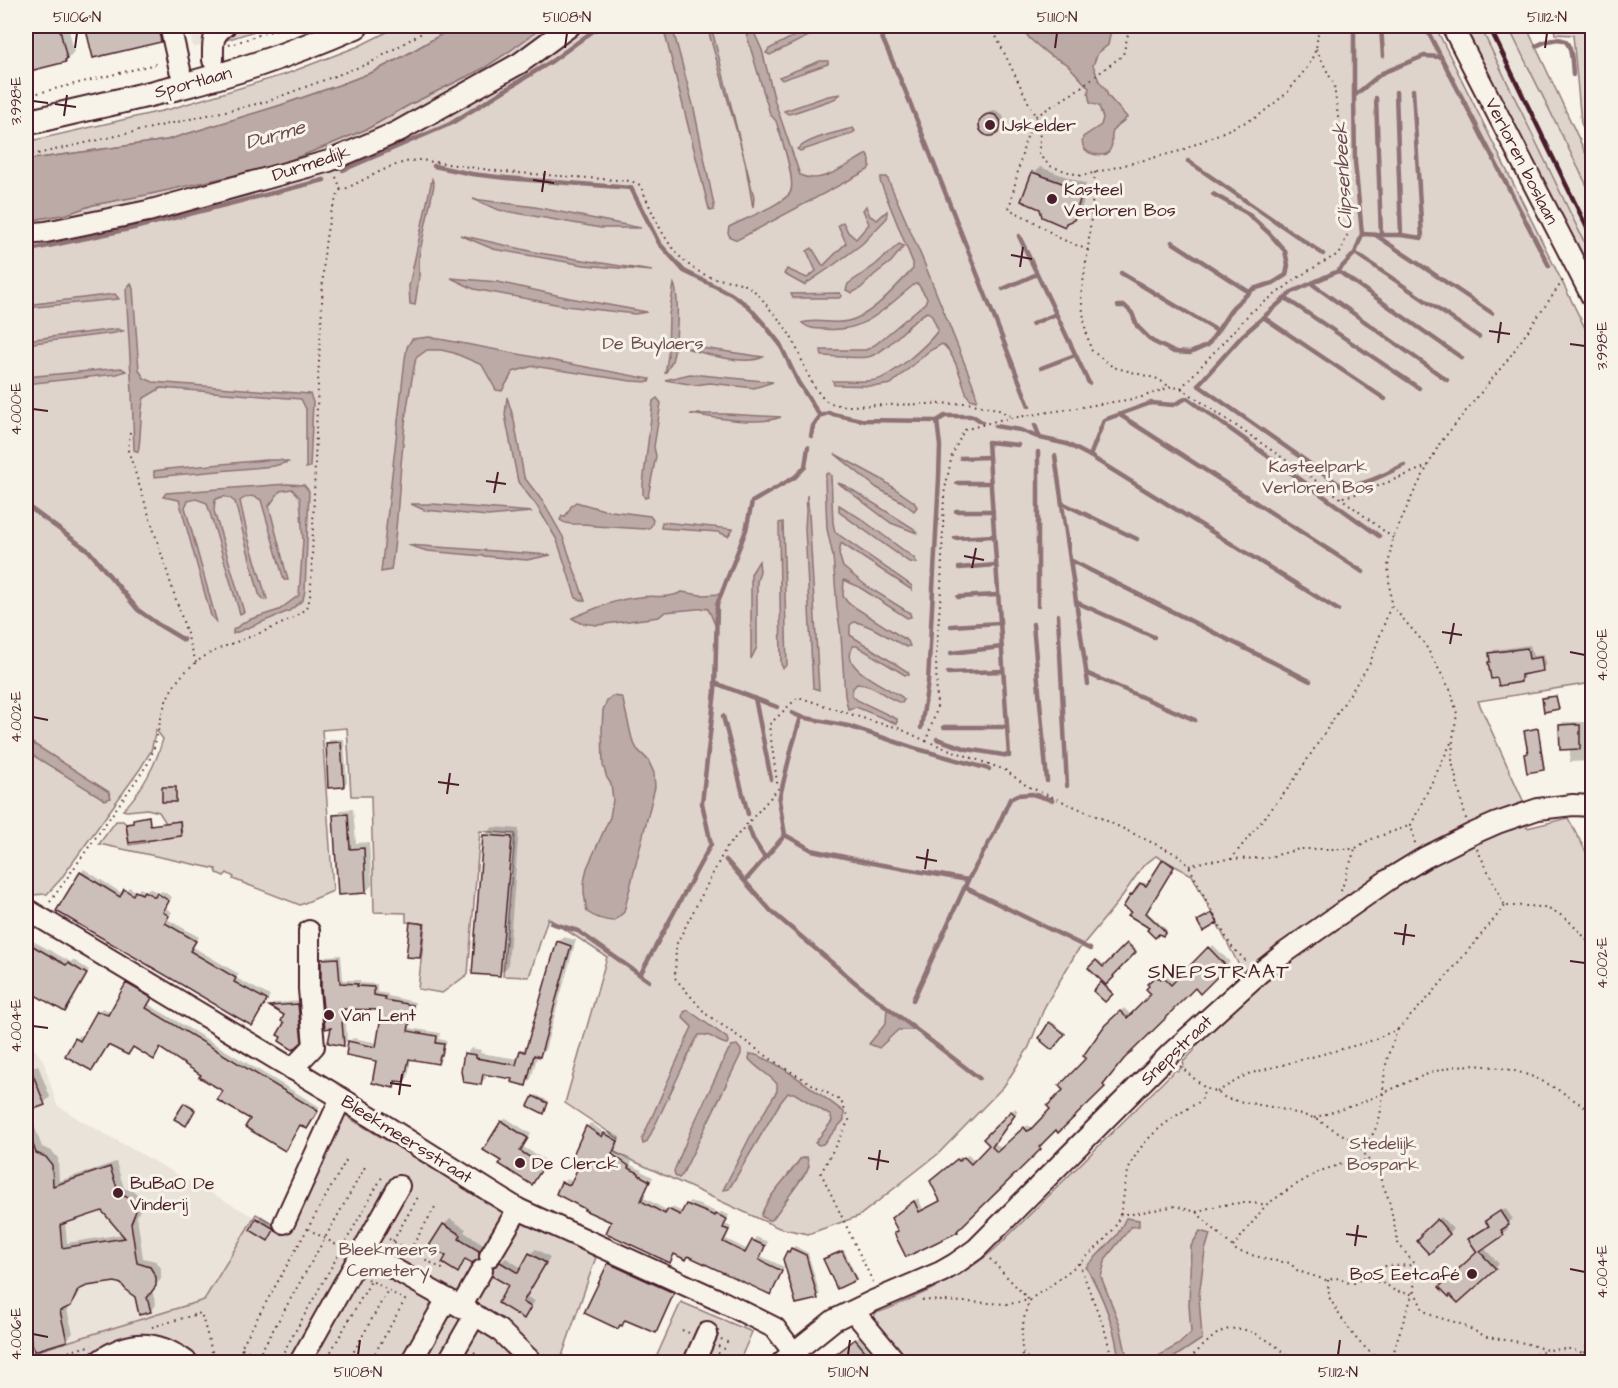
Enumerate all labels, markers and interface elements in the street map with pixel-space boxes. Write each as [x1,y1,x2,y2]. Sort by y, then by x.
text: 51.106°N [53,7,101,28]
text: 51.108°N [543,7,591,28]
text: 51.110°N [1037,7,1077,28]
text: 51.112°N [1527,7,1567,28]
street label: Sportlaan [152,60,235,105]
text: 3.998°E [6,77,27,125]
street label: Verloren boslaan [1479,94,1564,229]
water label: Durme [242,113,309,157]
place label: IJskelder [1002,113,1076,138]
marker: IJskelder [983,118,997,132]
water label: Clipsenbeek [1326,121,1360,230]
street label: Durmedijk [269,139,353,188]
place label: Kasteel Verloren Bos [1064,177,1176,223]
marker: Kasteel Verloren Bos [1045,192,1059,206]
text: 3.998°E [1592,322,1613,370]
park label: De Buylaers [602,331,704,357]
text: 4.000°E [6,382,27,435]
park label: Kasteelpark Verloren Bos [1262,454,1374,500]
text: 4.000°E [1592,628,1613,681]
text: 4.002°E [6,691,27,743]
text: 4.002°E [1592,937,1613,989]
district label: SNEPSTRAAT [1148,958,1290,986]
text: 4.004°E [6,999,27,1053]
place label: Van Lent [341,1003,417,1028]
marker: Van Lent [322,1008,336,1022]
street label: Snepstraat [1135,1009,1219,1091]
street label: Bleekmeersstraat [336,1089,478,1190]
park label: Stedelijk Bospark [1347,1131,1419,1177]
place label: De Clerck [532,1151,618,1176]
marker: De Clerck [513,1156,527,1170]
place label: BuBaO De Vinderij [130,1171,215,1217]
marker: BuBaO De Vinderij [111,1186,125,1200]
park label: Bleekmeers Cemetery [339,1237,437,1284]
text: 4.004°E [1592,1245,1613,1299]
place label: BoS Eetcafé [1350,1262,1460,1287]
marker: BoS Eetcafé [1465,1267,1479,1281]
text: 4.006°E [6,1307,27,1360]
text: 51.108°N [334,1362,382,1383]
text: 51.110°N [828,1362,868,1383]
text: 51.112°N [1318,1362,1358,1383]

